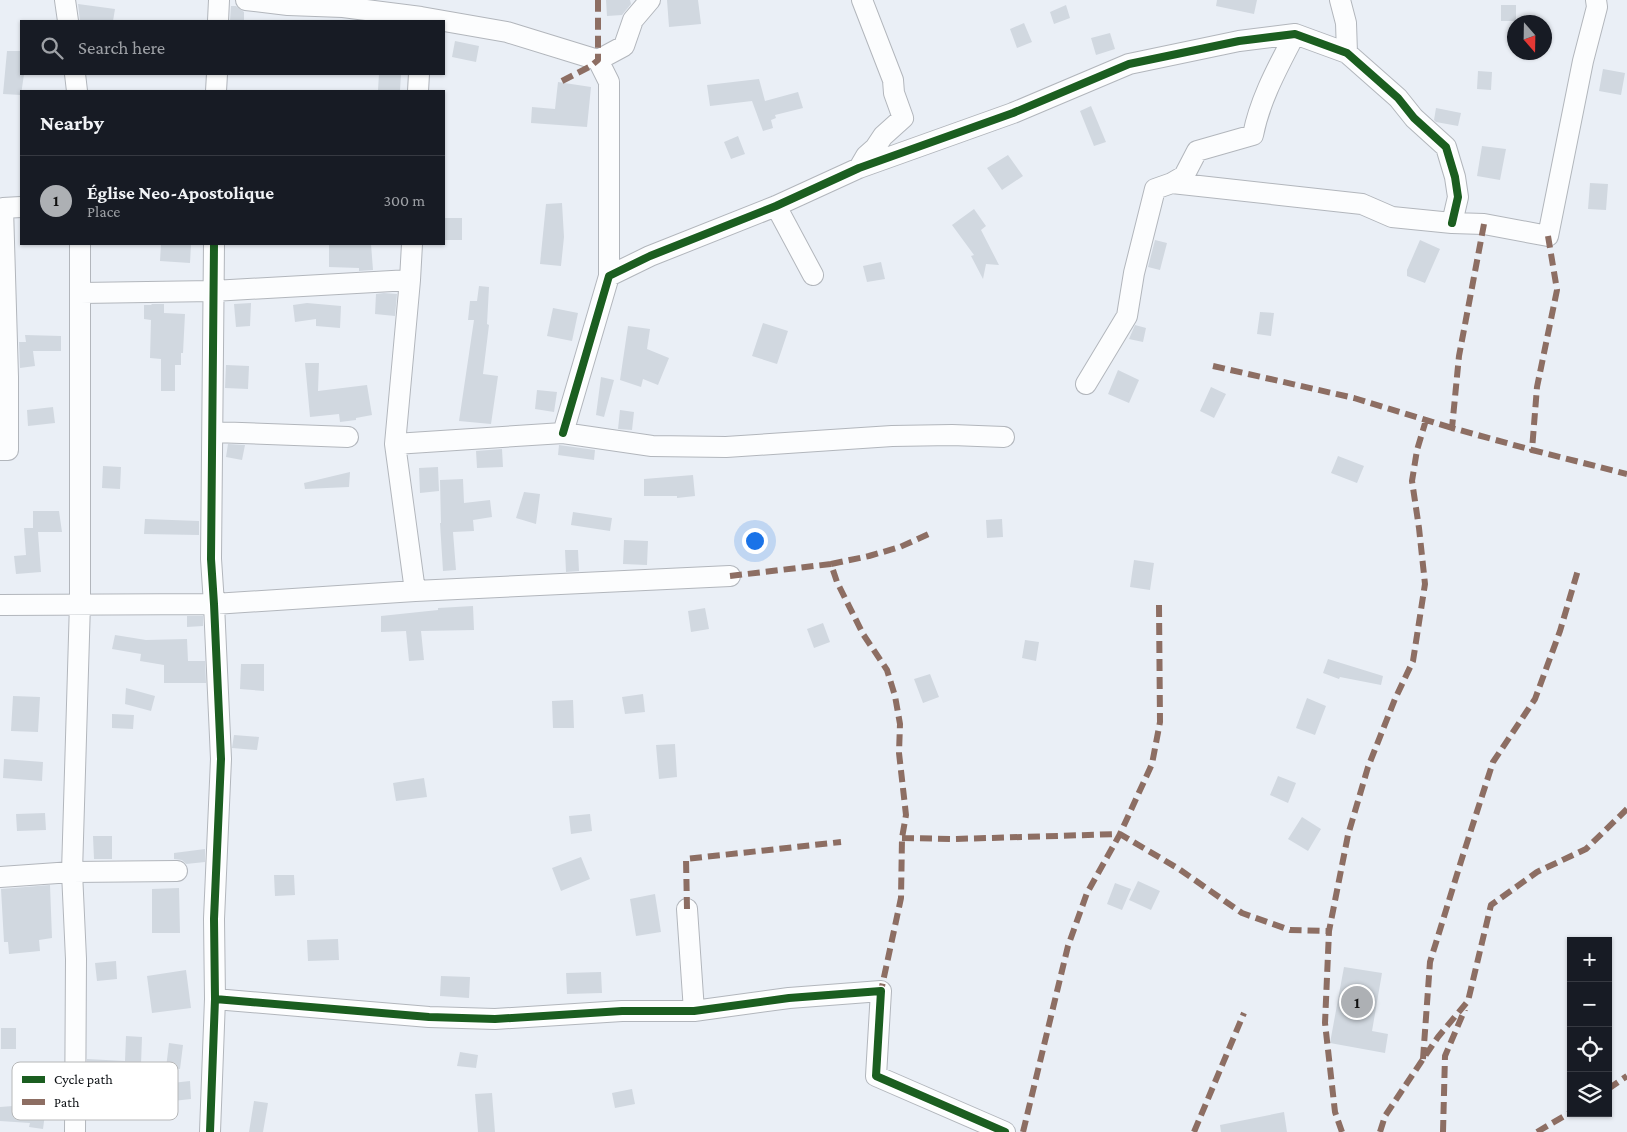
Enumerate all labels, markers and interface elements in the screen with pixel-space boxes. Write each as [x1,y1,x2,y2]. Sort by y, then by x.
north arrow [1507,15,1552,60]
search box [20,20,445,75]
icon: search [38,34,66,62]
text: Search here [78,37,165,58]
text: Nearby [40,111,104,135]
text: Église Neo-Apostolique [87,182,274,203]
text: 1 [53,192,59,209]
text: 300 m [383,192,425,209]
text: Place [87,203,120,220]
your location [742,528,768,554]
map controls [1567,937,1612,1117]
button: + [1567,937,1612,982]
button: − [1567,982,1612,1027]
pin: 1 [1341,983,1373,1021]
button: locate [1567,1027,1612,1072]
legend [12,1062,178,1120]
text: Cycle path [54,1071,113,1087]
button: layers [1567,1072,1612,1117]
text: Path [54,1094,80,1110]

